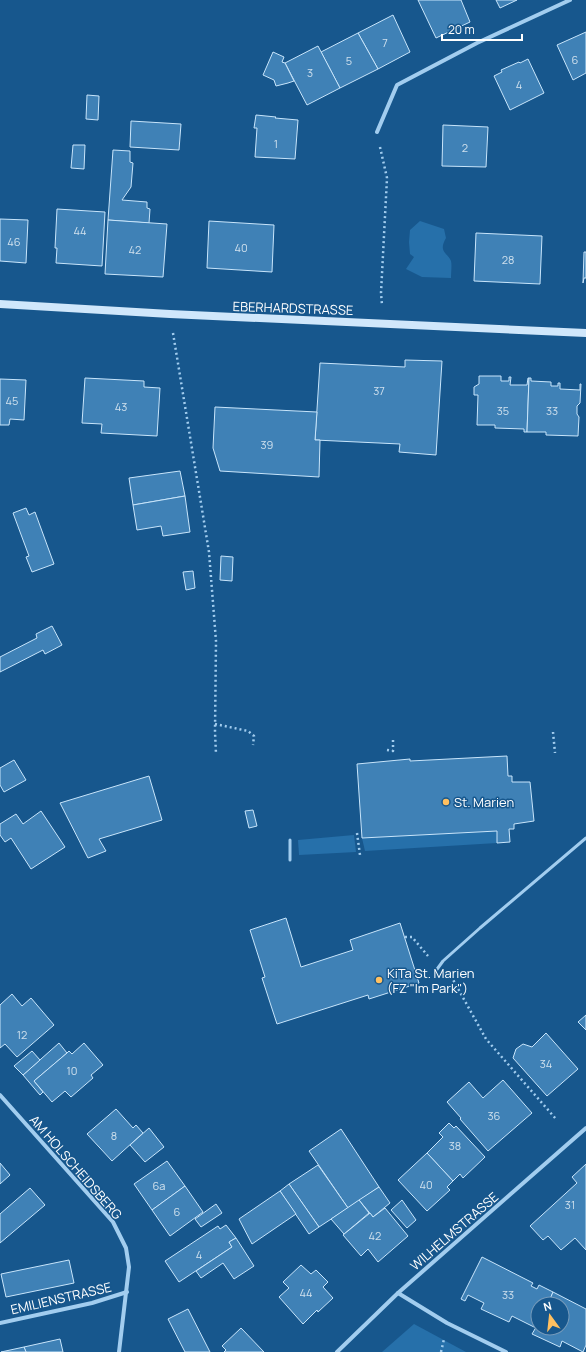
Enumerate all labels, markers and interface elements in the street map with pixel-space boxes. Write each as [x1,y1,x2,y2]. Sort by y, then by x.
scale bar [442,16,522,42]
text: 20 m [448,21,475,38]
house number: 7 [382,35,388,50]
house number: 6 [572,52,579,67]
house number: 5 [346,53,352,68]
house number: 3 [307,65,313,80]
house number: 4 [516,77,522,92]
house number: 1 [274,136,278,151]
house number: 2 [462,140,468,155]
house number: 44 [73,223,87,238]
house number: 46 [7,234,21,249]
house number: 40 [234,240,248,255]
house number: 42 [129,242,141,257]
house number: 28 [502,252,514,267]
street label: EBERHARDSTRASSE [232,297,354,319]
house number: 37 [373,383,385,398]
house number: 45 [6,393,18,408]
house number: 43 [115,399,127,414]
house number: 35 [497,403,509,418]
house number: 33 [546,403,558,418]
house number: 39 [261,437,274,452]
place label: St. Marien [454,793,514,811]
marker: St. Marien [441,797,451,807]
place label: KiTa St. Marien (FZ "Im Park") [387,964,475,997]
marker: KiTa St. Marien (FZ "Im Park") [374,975,384,985]
house number: 12 [17,1027,27,1042]
house number: 34 [540,1056,552,1071]
house number: 10 [66,1063,78,1078]
house number: 36 [488,1108,501,1123]
street label: AM HOLSCHEIDSBERG [26,1111,126,1223]
house number: 8 [111,1128,117,1143]
house number: 38 [449,1138,461,1153]
house number: 40 [419,1177,433,1192]
house number: 6a [153,1178,165,1193]
street label: WILHELMSTRASSE [406,1188,502,1274]
house number: 31 [565,1197,575,1212]
house number: 6 [174,1204,181,1219]
house number: 42 [369,1228,381,1243]
house number: 4 [196,1247,202,1262]
street label: EMILIENSTRASSE [9,1278,113,1318]
house number: 44 [299,1285,313,1300]
house number: 33 [502,1287,514,1302]
north arrow [530,1296,570,1336]
text: N [542,1298,553,1314]

